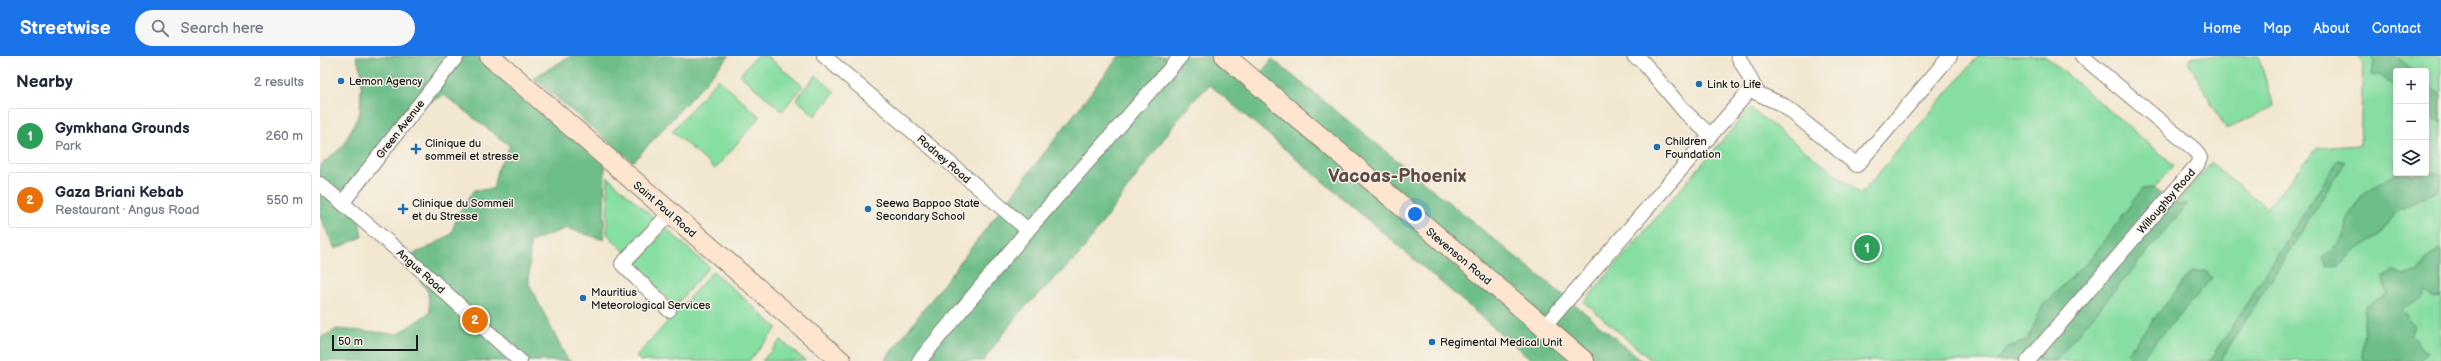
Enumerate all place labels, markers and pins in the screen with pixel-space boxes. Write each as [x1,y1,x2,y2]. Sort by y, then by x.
place label: Lemon Agency [349,75,422,88]
marker: Lemon Agency [336,76,346,86]
place label: Link to Life [1707,78,1762,91]
marker: Link to Life [1694,79,1704,89]
place label: Children Foundation [1665,135,1721,161]
place label: Clinique du sommeil et stresse [425,137,519,163]
marker: Children Foundation [1652,142,1662,152]
marker: Clinique du sommeil et stresse [410,143,422,155]
place label: Clinique du Sommeil et du Stresse [412,197,514,223]
place label: Seewa Bappoo State Secondary School [876,197,980,223]
marker: Clinique du Sommeil et du Stresse [397,203,409,215]
marker: Seewa Bappoo State Secondary School [863,204,873,214]
pin: 1 [1854,233,1880,263]
place label: Mauritius Meteorological Services [591,286,711,312]
marker: Mauritius Meteorological Services [578,293,588,303]
pin: 2 [462,305,488,335]
place label: Regimental Medical Unit [1440,336,1563,349]
marker: Regimental Medical Unit [1427,337,1437,347]

